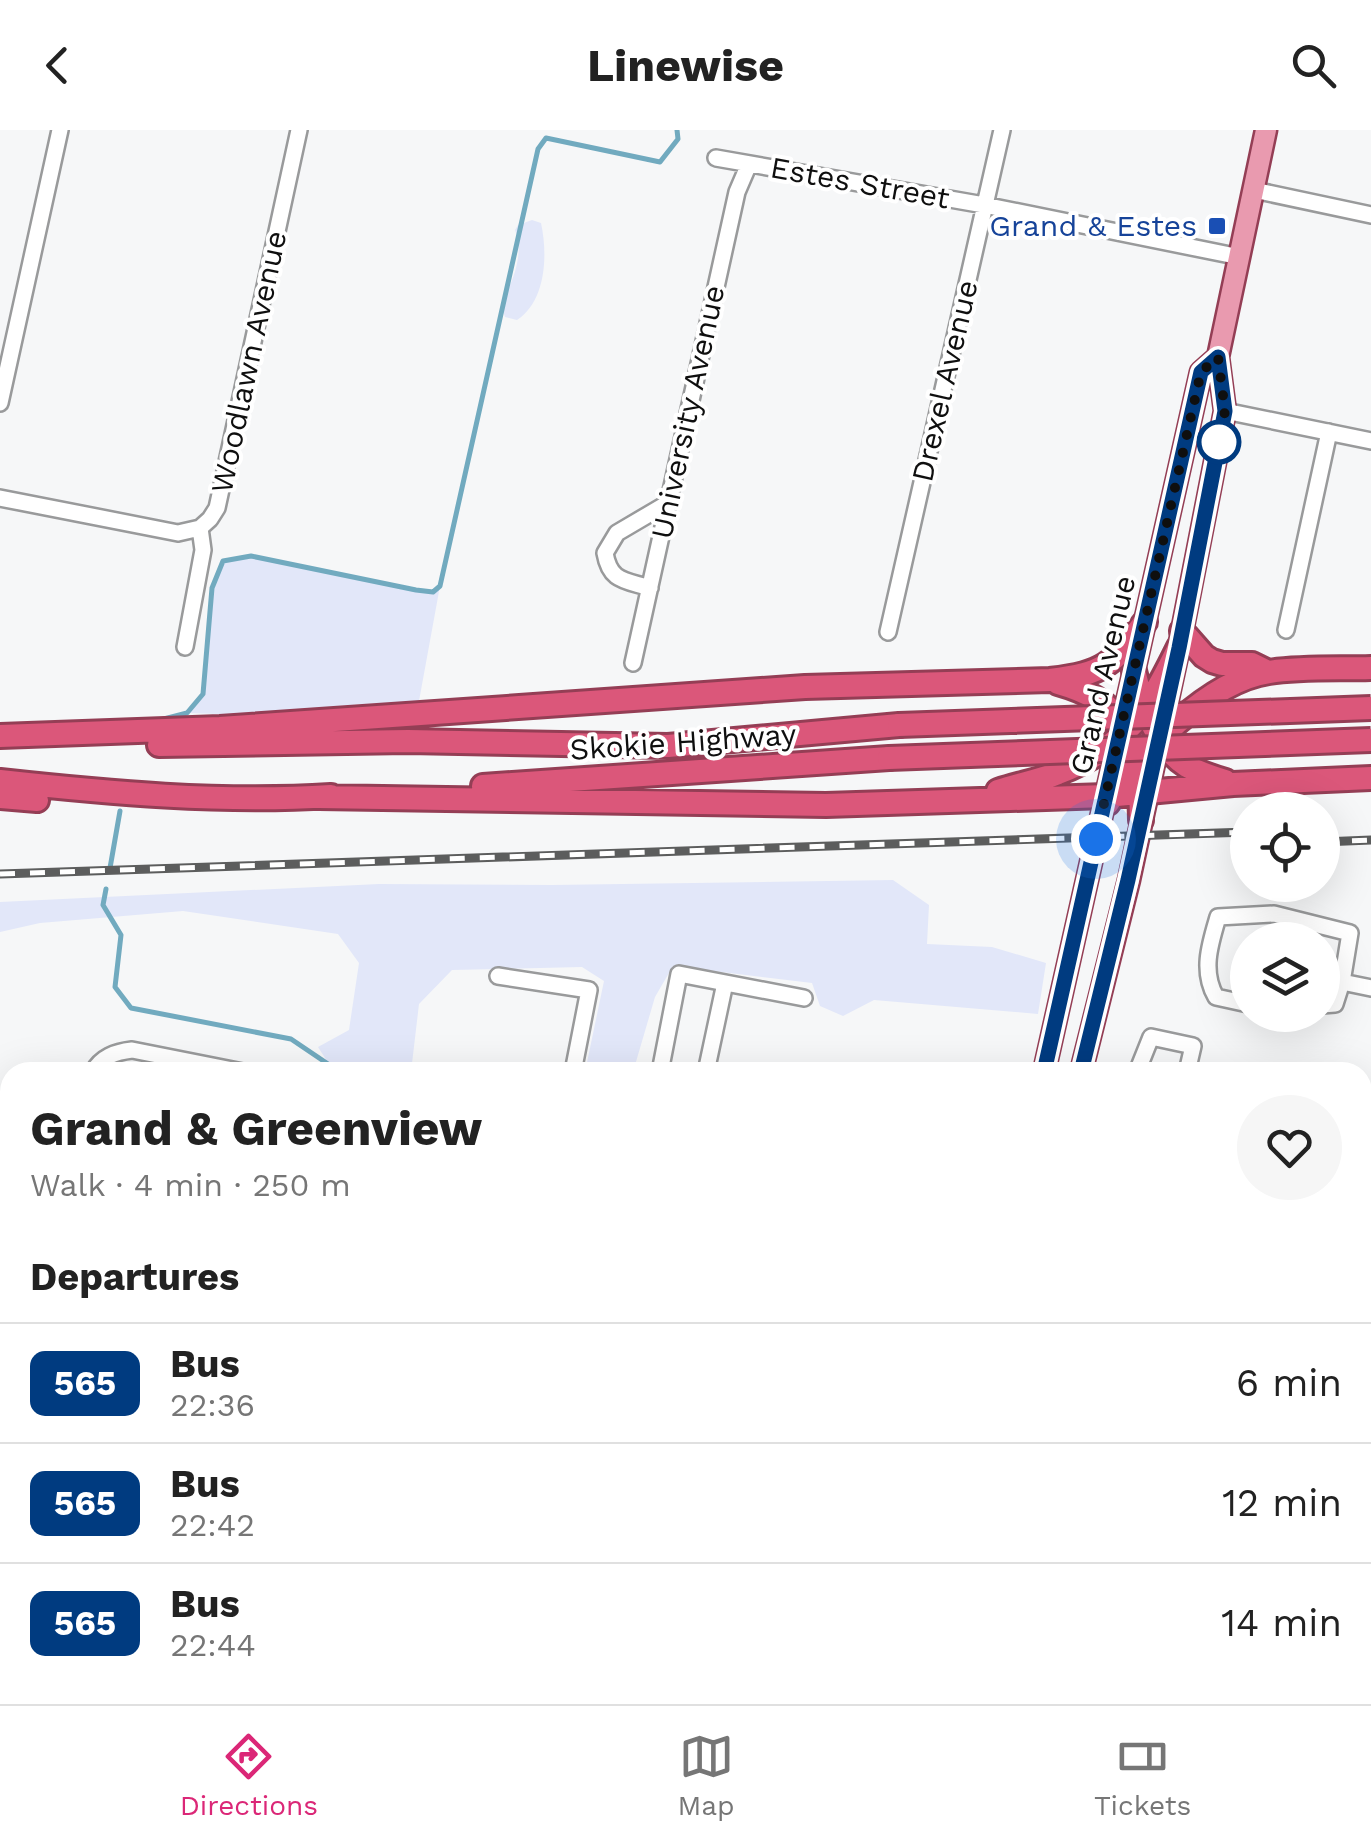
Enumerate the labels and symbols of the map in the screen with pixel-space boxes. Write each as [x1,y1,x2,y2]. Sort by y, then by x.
street label: Estes Street [768,150,953,216]
place label: Grand & Estes [989,208,1197,243]
marker: Grand & Estes [1206,215,1228,237]
street label: Woodlawn Avenue [204,228,293,496]
street label: Drexel Avenue [904,277,985,485]
street label: University Avenue [644,282,731,542]
unlabelled marker [1198,421,1240,463]
street label: Grand Avenue [1063,572,1142,778]
street label: Skokie Highway [569,716,798,767]
your location [1071,814,1121,864]

